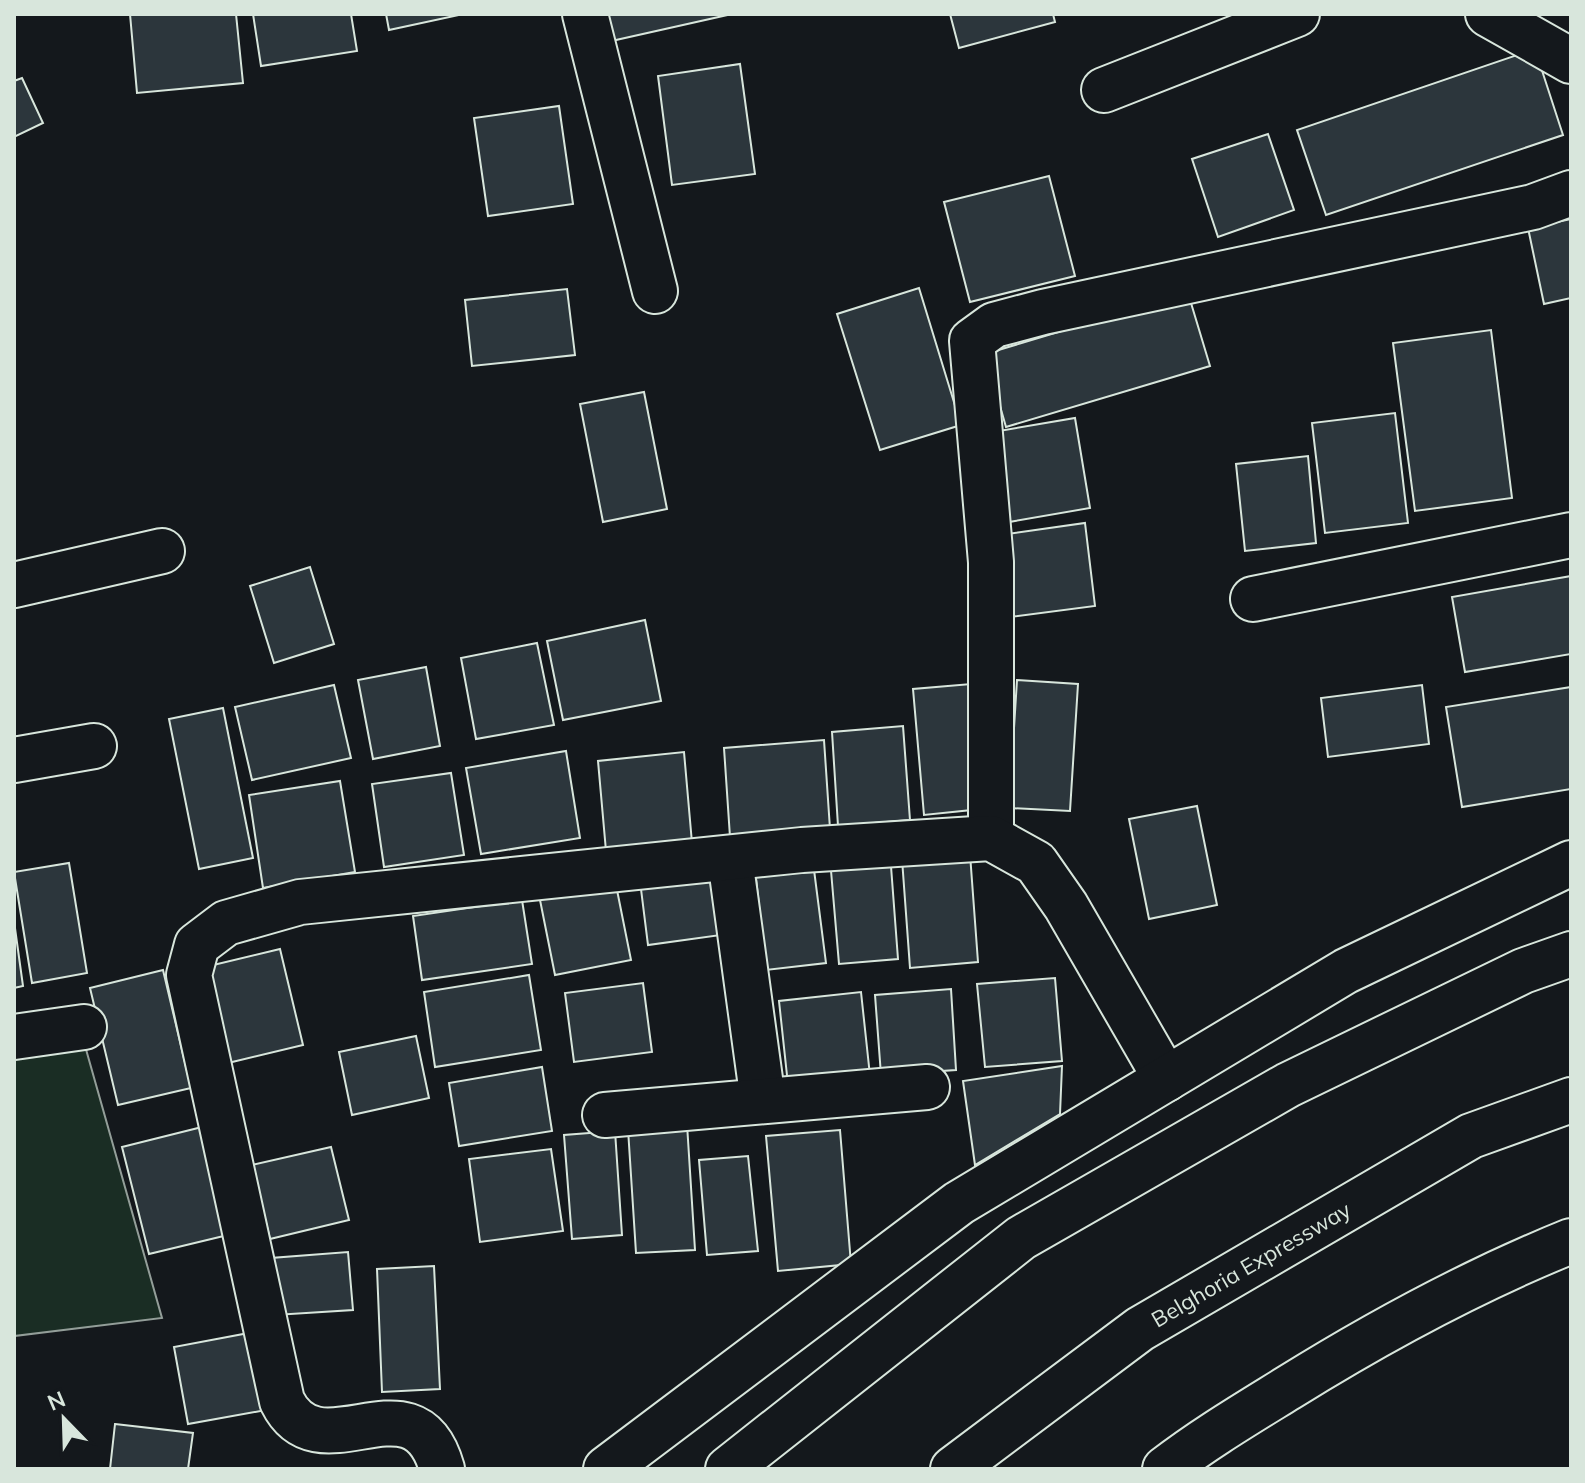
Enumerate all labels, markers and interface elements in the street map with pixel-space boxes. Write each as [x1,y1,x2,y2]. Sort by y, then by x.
street label: Belghoria Expressway [1146,1195,1356,1333]
north arrow [24,1379,104,1459]
text: N [43,1384,69,1417]

